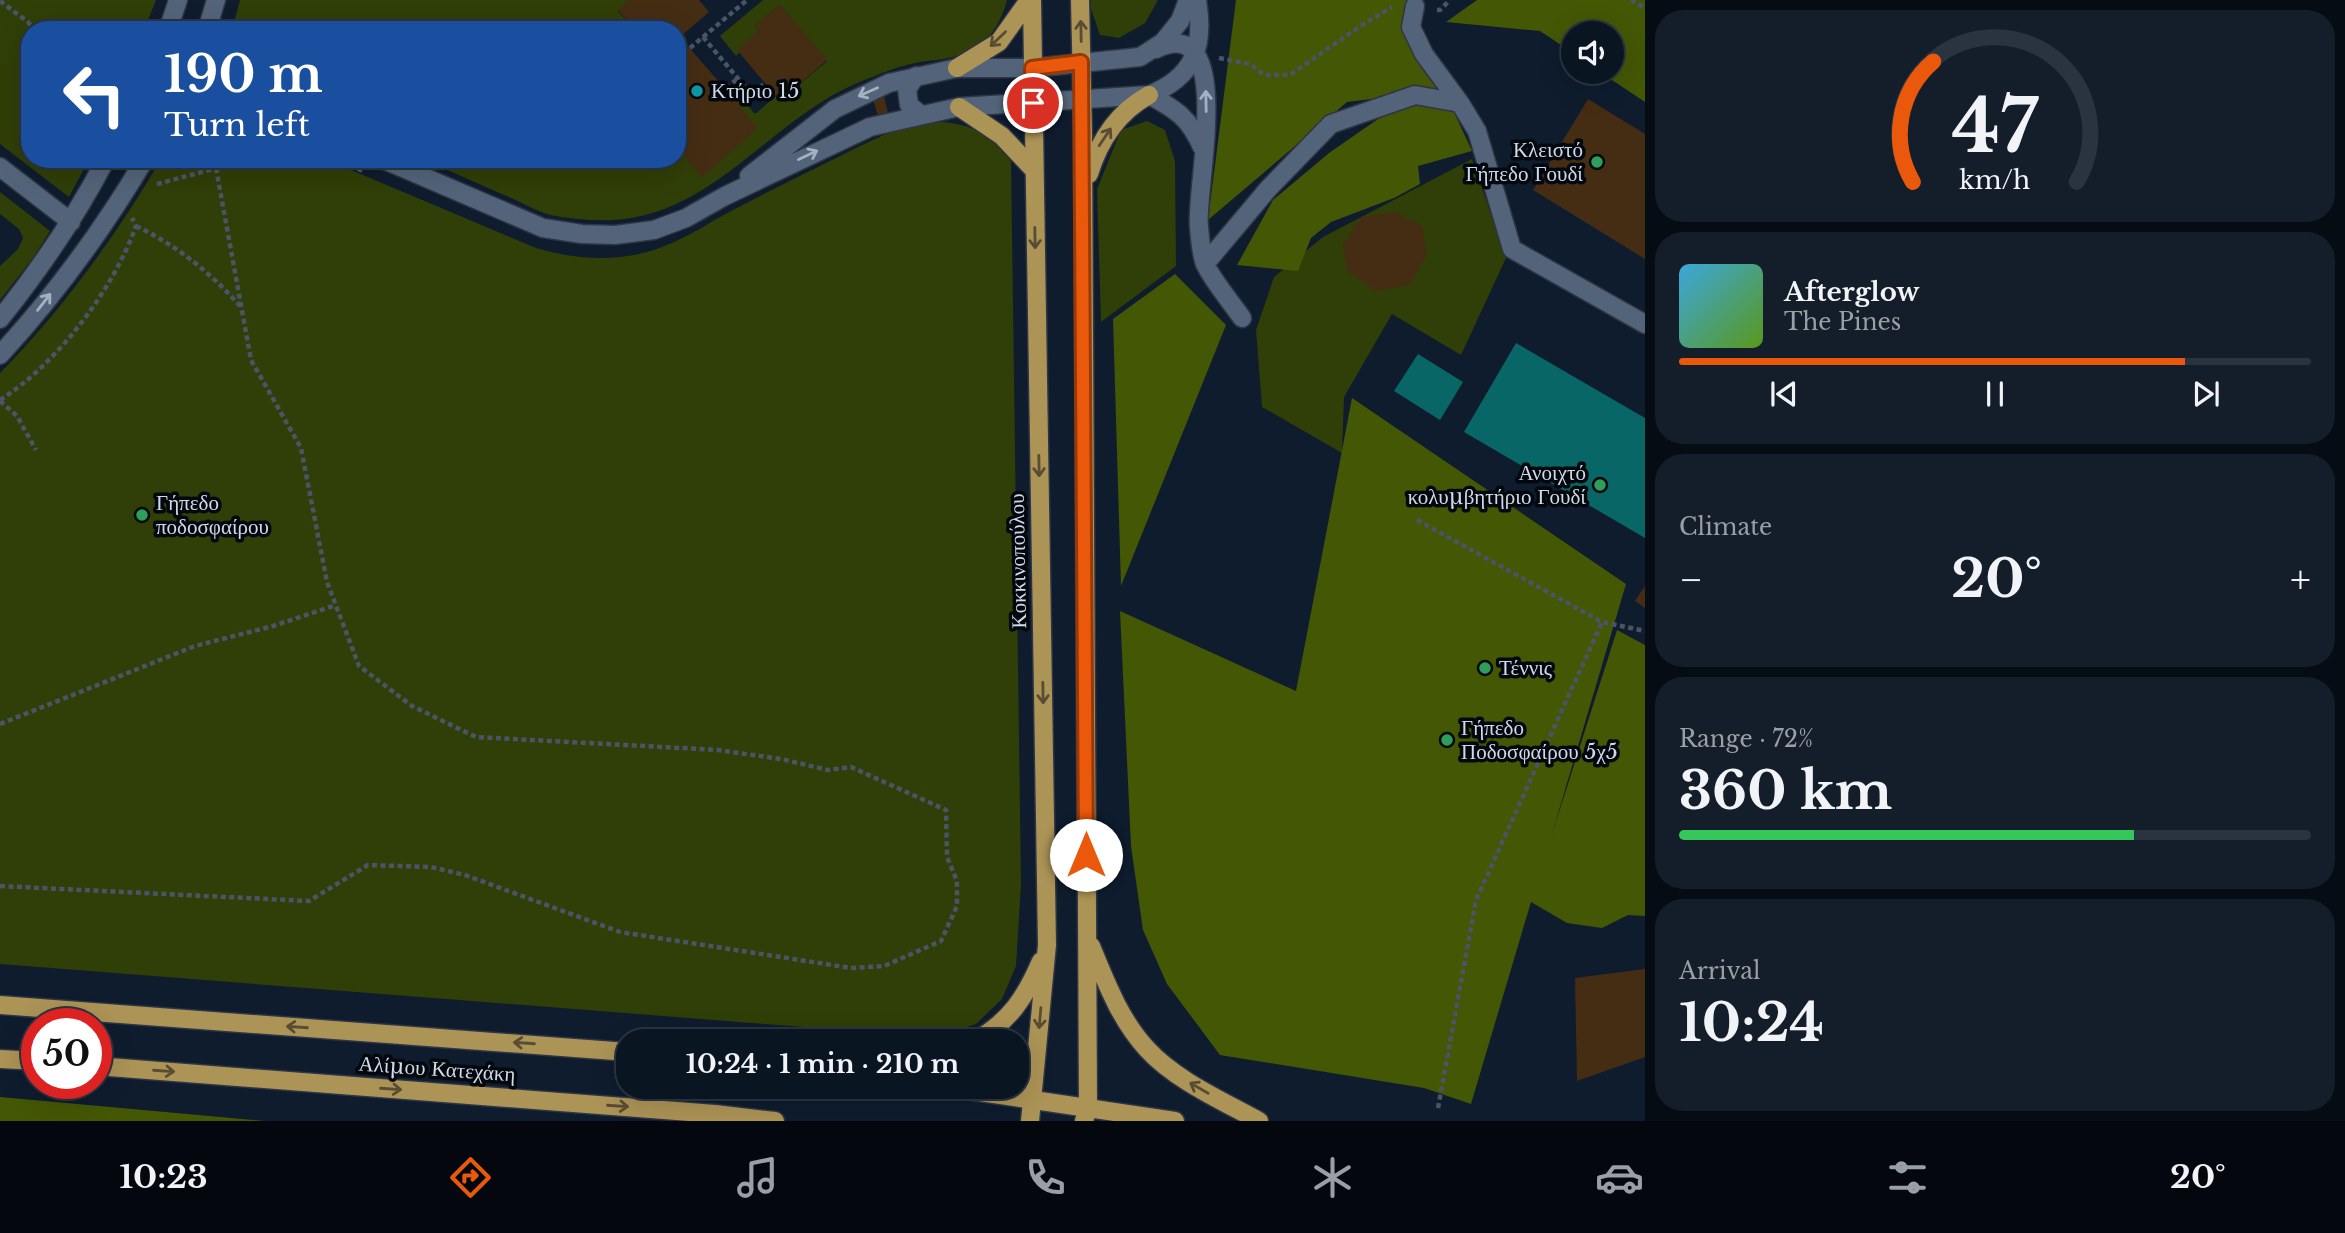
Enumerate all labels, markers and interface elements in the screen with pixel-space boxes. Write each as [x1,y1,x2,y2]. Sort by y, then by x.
one-way arrow [1074,20,1087,43]
map controls [1561,21,1624,84]
button: sound [1561,21,1624,84]
one-way arrow [989,31,1006,48]
text: 190 m [164,44,323,105]
icon: left [49,49,140,140]
pin [1003,73,1063,133]
place label: Κτήριο 15 [711,78,800,104]
text: 47 [1952,81,2039,172]
marker: Κτήριο 15 [689,83,705,99]
icon: arrive [1014,84,1052,122]
one-way arrow [857,86,879,99]
one-way arrow [1199,89,1213,112]
text: Turn left [164,105,310,145]
one-way arrow [1098,128,1112,147]
place label: Κλειστό Γήπεδο Γουδί [1465,137,1583,187]
one-way arrow [797,148,818,162]
marker: Κλειστό Γήπεδο Γουδί [1589,154,1605,170]
text: km/h [1960,165,2030,196]
one-way arrow [1028,226,1042,249]
text: Afterglow [1784,276,1920,308]
one-way arrow [36,294,51,312]
text: The Pines [1784,308,1901,336]
icon: previous [1765,375,1803,413]
icon: pause [1976,375,2014,413]
icon: next [2187,375,2225,413]
one-way arrow [1032,454,1046,477]
place label: Ανοιχτό κολυμβητήριο Γουδί [1408,460,1586,510]
marker: Ανοιχτό κολυμβητήριο Γουδί [1592,477,1608,493]
place label: Γήπεδο ποδοσφαίρου [156,490,269,540]
street label: Κοκκινοπούλου [1004,493,1032,629]
marker: Γήπεδο ποδοσφαίρου [134,507,150,523]
text: Climate [1679,513,1772,541]
text: 20° [1951,547,2042,611]
text: − [1679,556,1703,603]
text: + [2290,556,2311,603]
place label: Τέννις [1499,655,1553,681]
marker: Τέννις [1477,660,1493,676]
one-way arrow [1036,681,1050,704]
place label: Γήπεδο Ποδοσφαίρου 5χ5 [1461,715,1618,765]
text: Range · 72% [1679,725,1813,753]
marker: Γήπεδο Ποδοσφαίρου 5χ5 [1439,732,1455,748]
text: 360 km [1679,759,1892,823]
position arrow [1049,818,1123,892]
text: Arrival [1679,957,1760,985]
text: 10:24 [1679,991,1824,1055]
one-way arrow [1033,1006,1046,1029]
speed limit sign: 50 [21,1008,112,1099]
one-way arrow [286,1020,308,1033]
one-way arrow [513,1036,535,1049]
text: 10:24 · 1 min · 210 m [686,1048,959,1080]
street label: Αλίμου Κατεχάκη [358,1051,516,1087]
one-way arrow [153,1065,175,1078]
one-way arrow [1190,1081,1210,1095]
one-way arrow [379,1083,402,1096]
one-way arrow [606,1100,629,1113]
icon: directions [446,1153,495,1202]
icon: music [733,1153,782,1202]
icon: phone [1021,1153,1070,1202]
icon: climate [1308,1153,1357,1202]
icon: car [1595,1153,1644,1202]
icon: filters [1883,1153,1932,1202]
text: 10:23 [119,1157,208,1197]
text: 20° [2170,1157,2226,1197]

